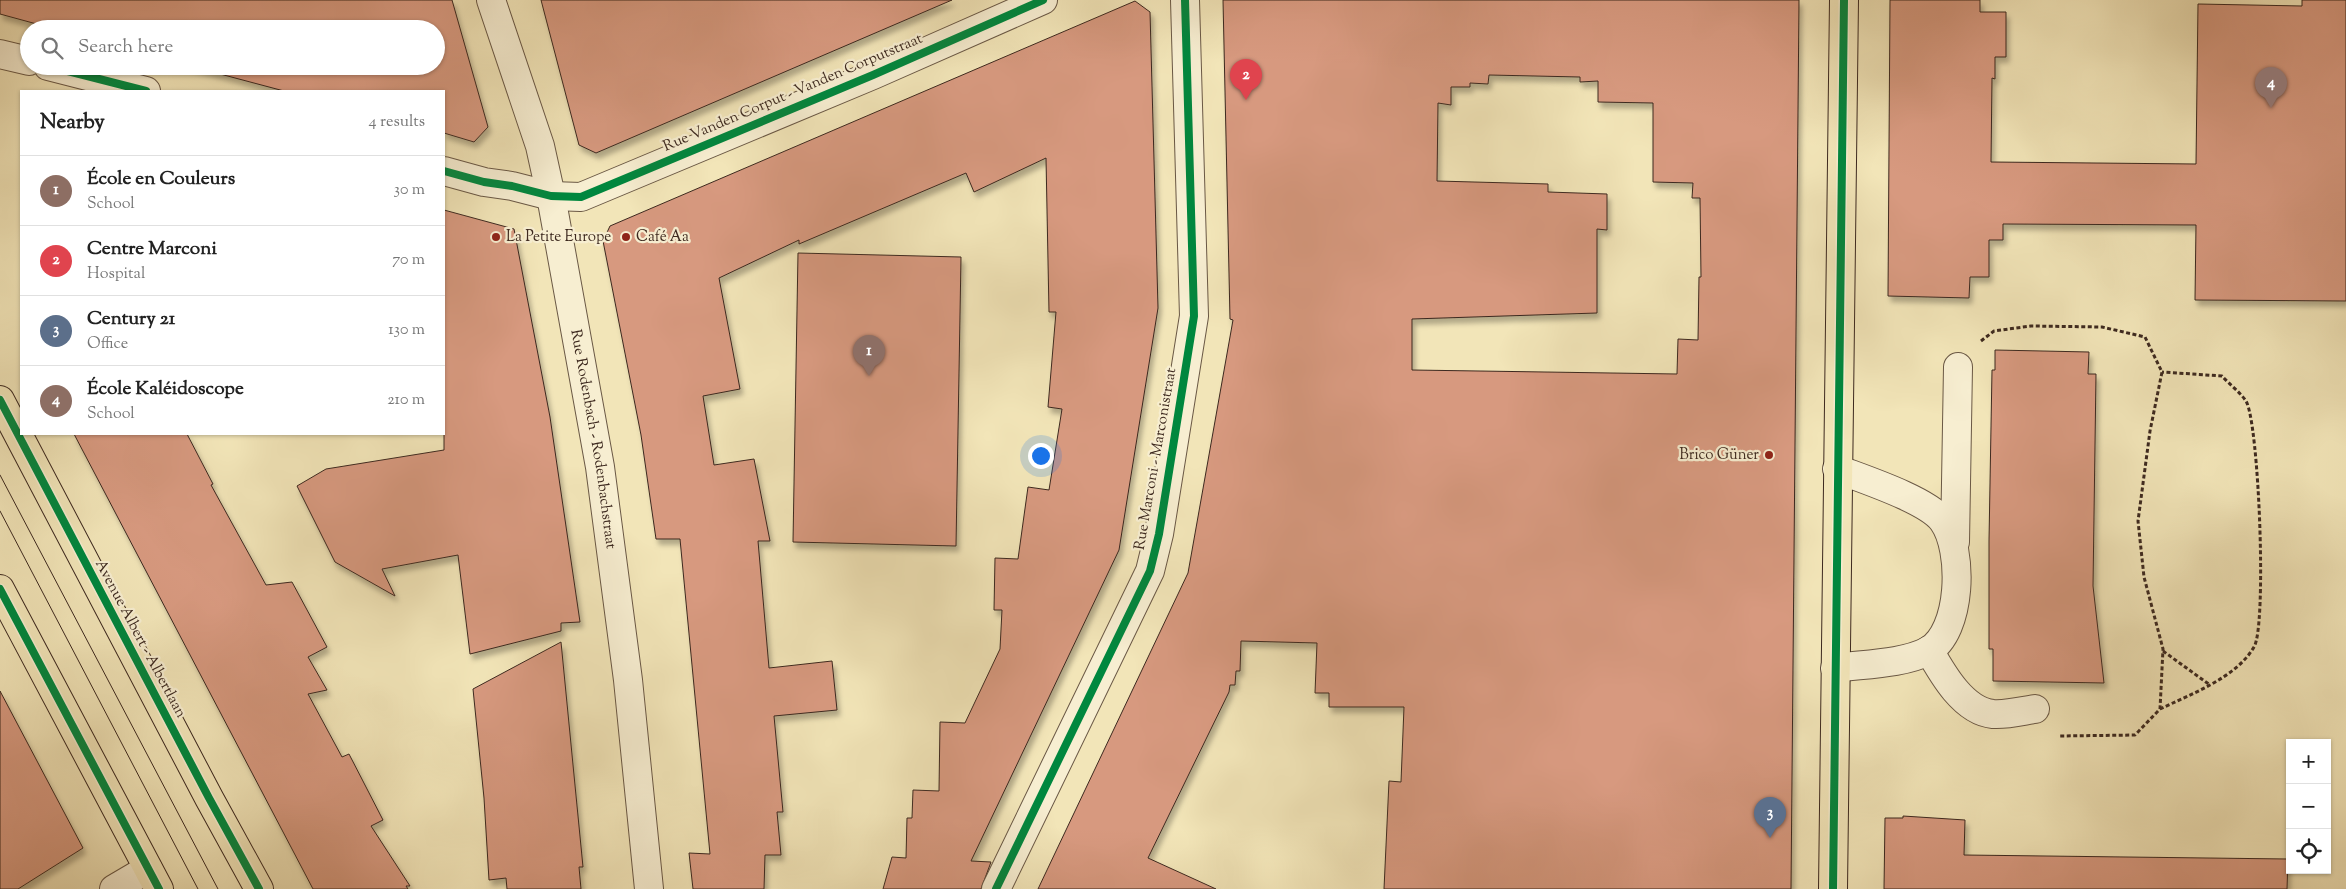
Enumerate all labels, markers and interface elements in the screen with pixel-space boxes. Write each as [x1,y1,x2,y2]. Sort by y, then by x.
search box [20,20,445,75]
street label: Rue Vanden Corput - Vanden Corputstraat [660,29,926,157]
icon: search [38,34,66,62]
text: Search here [78,34,173,61]
pin: 2 [1230,59,1262,100]
pin: 4 [2255,67,2287,108]
text: Nearby [40,108,105,138]
text: 4 results [369,111,425,134]
text: École en Couleurs [87,166,235,193]
text: 1 [53,179,59,202]
text: 30 m [394,179,425,202]
text: School [87,193,135,216]
place label: La Petite Europe [506,227,611,248]
place label: Café Aa [636,227,689,248]
marker: La Petite Europe [490,231,502,243]
marker: Café Aa [620,231,632,243]
text: Centre Marconi [87,236,217,263]
text: 2 [52,249,60,272]
text: 70 m [392,249,425,272]
text: Hospital [87,263,145,286]
text: Century 21 [87,306,175,333]
text: 3 [53,319,59,342]
text: 130 m [388,319,425,342]
street label: Rue Rodenbach - Rodenbachstraat [565,328,621,550]
text: Office [87,333,128,356]
pin: 1 [853,335,885,376]
street label: Rue Marconi - Marconistraat [1130,366,1182,552]
text: École Kaléidoscope [87,376,244,403]
text: 4 [52,389,60,412]
text: 210 m [387,389,425,412]
text: School [87,403,135,426]
your location [1028,443,1054,469]
place label: Brico Güner [1679,445,1759,466]
marker: Brico Güner [1763,449,1775,461]
street label: Avenue Albert - Albertlaan [89,556,191,722]
map controls [2286,739,2331,874]
button: + [2286,739,2331,784]
button: − [2286,784,2331,829]
pin: 3 [1754,797,1786,838]
button: locate [2286,829,2331,874]

